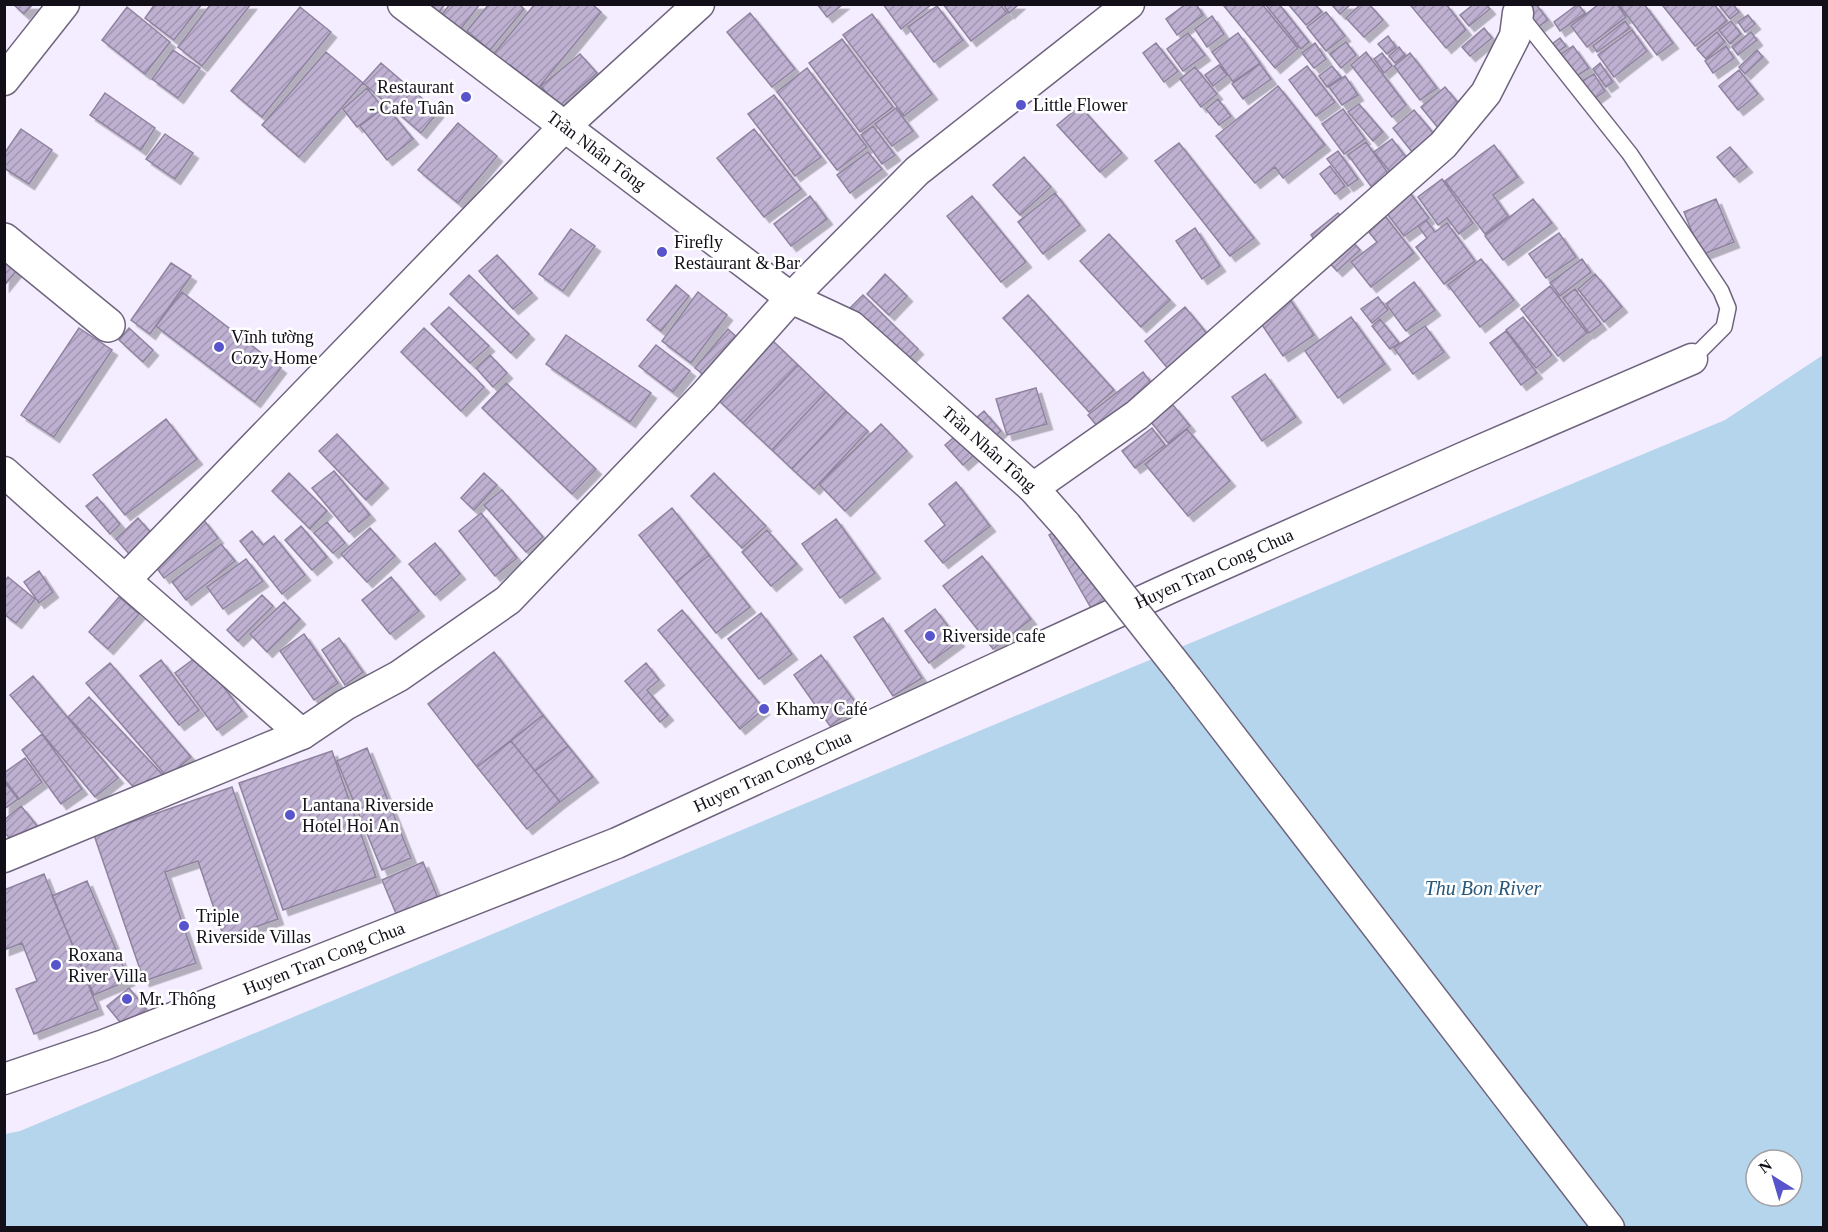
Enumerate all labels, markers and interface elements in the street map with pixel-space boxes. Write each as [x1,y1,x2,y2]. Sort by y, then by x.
place label: Restaurant - Cafe Tuân [369,77,454,118]
marker: Restaurant - Cafe Tuân [459,90,473,104]
place label: Little Flower [1033,95,1127,115]
marker: Little Flower [1014,98,1028,112]
street label: Trần Nhân Tông [543,107,650,195]
place label: Firefly Restaurant & Bar [674,232,800,273]
marker: Firefly Restaurant & Bar [655,245,669,259]
place label: Vĩnh tường Cozy Home [231,327,317,368]
marker: Vĩnh tường Cozy Home [212,340,226,354]
street label: Trần Nhân Tông [938,402,1040,496]
street label: Huyen Tran Cong Chua [1132,524,1296,613]
place label: Riverside cafe [942,626,1045,646]
marker: Riverside cafe [923,629,937,643]
place label: Khamy Café [776,699,867,719]
marker: Khamy Café [757,702,771,716]
street label: Huyen Tran Cong Chua [690,726,854,816]
place label: Lantana Riverside Hotel Hoi An [302,795,433,836]
marker: Lantana Riverside Hotel Hoi An [283,808,297,822]
water label: Thu Bon River [1425,877,1542,899]
place label: Triple Riverside Villas [196,906,311,947]
street label: Huyen Tran Cong Chua [240,918,407,999]
marker: Triple Riverside Villas [177,919,191,933]
place label: Roxana River Villa [68,945,147,986]
marker: Roxana River Villa [49,958,63,972]
place label: Mr. Thông [139,989,216,1009]
marker: Mr. Thông [120,992,134,1006]
north arrow [1744,1148,1804,1208]
text: N [1756,1156,1775,1177]

